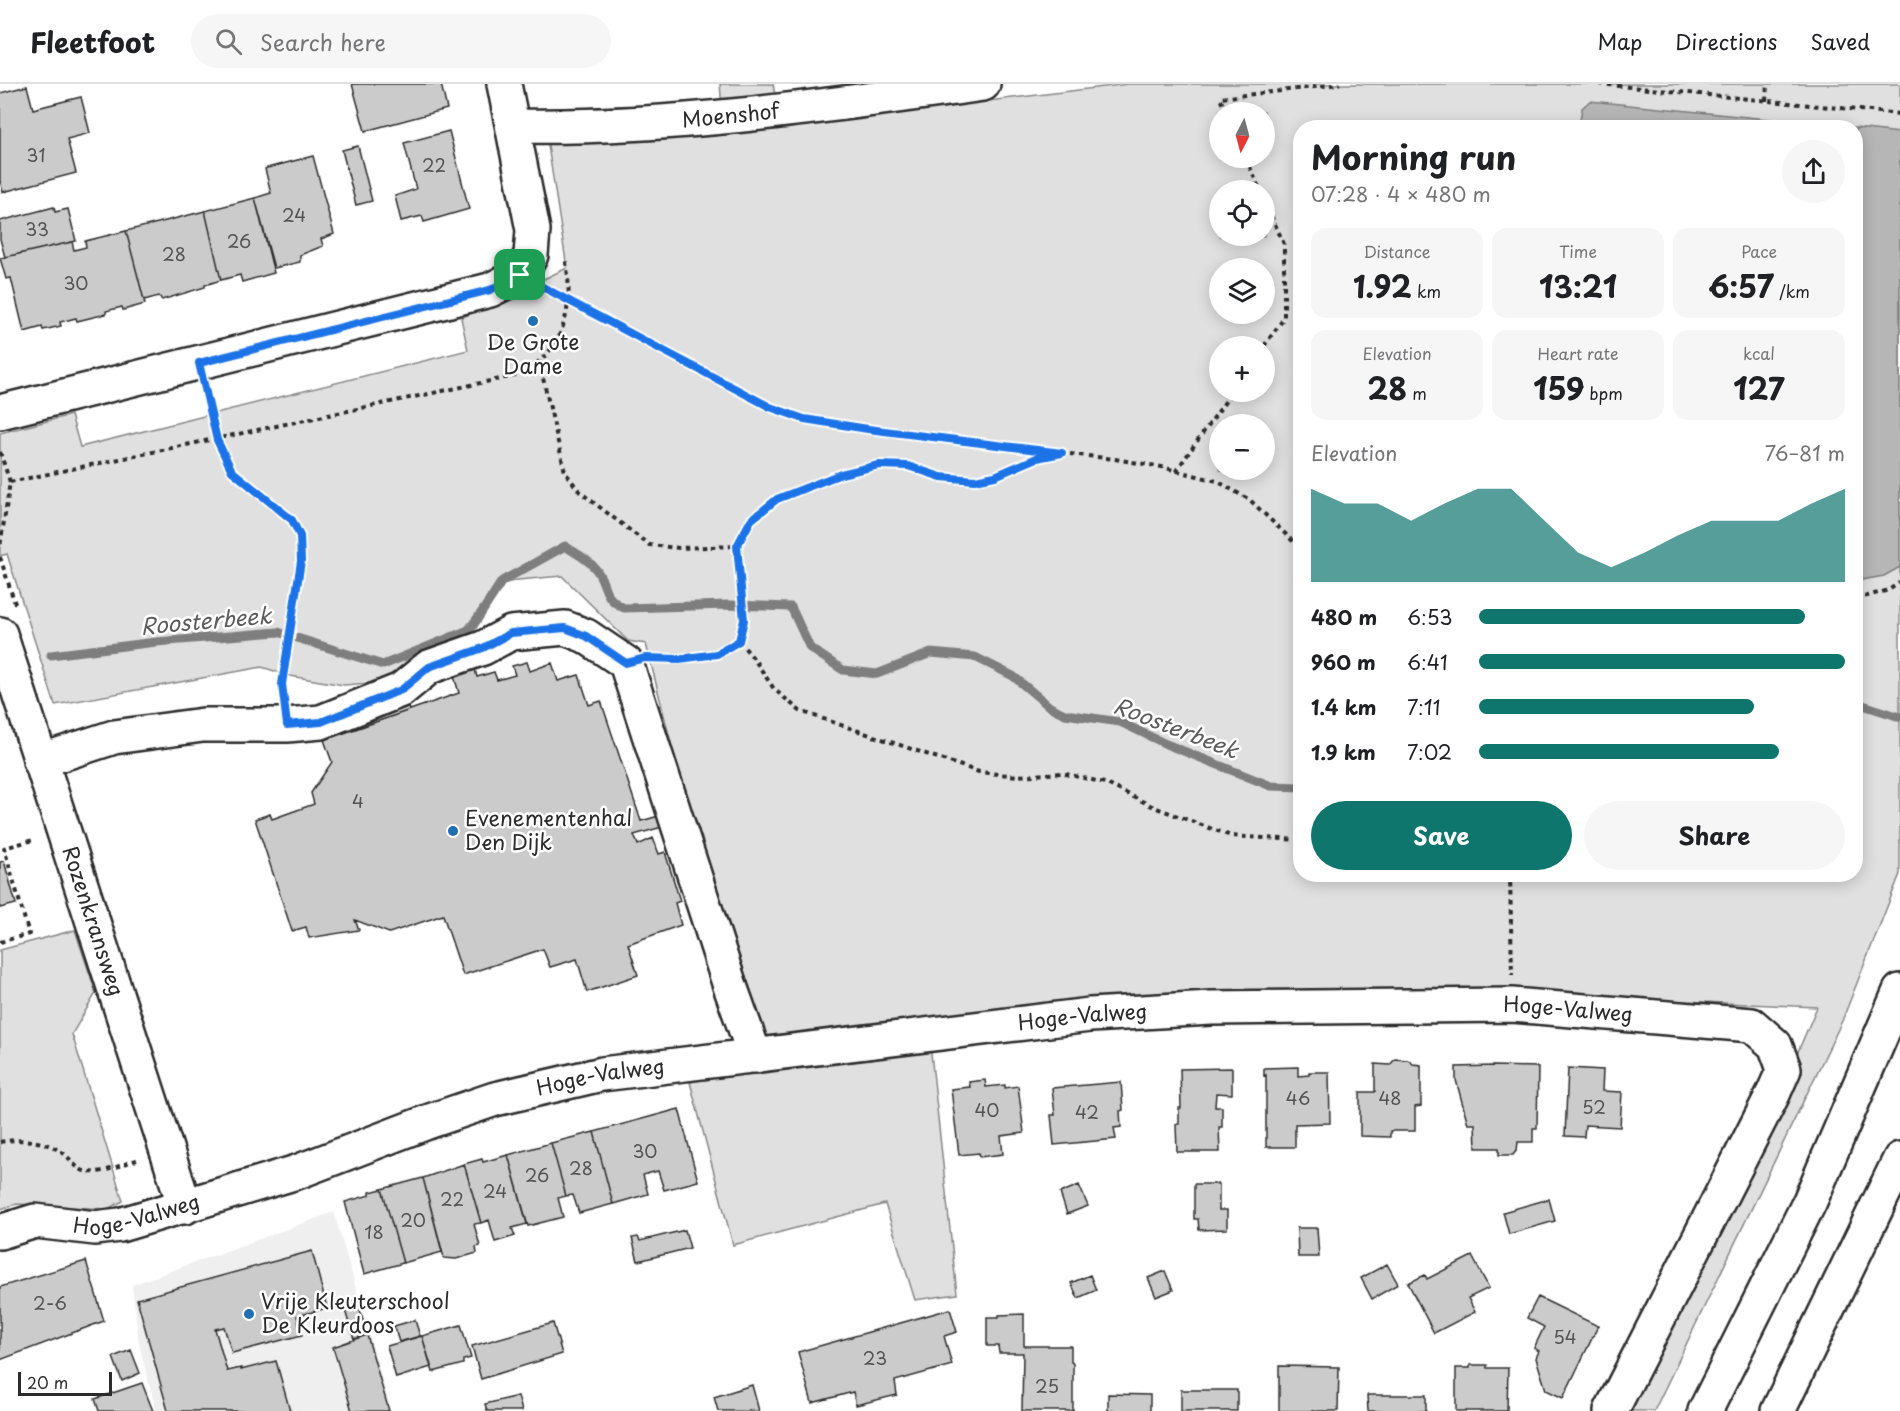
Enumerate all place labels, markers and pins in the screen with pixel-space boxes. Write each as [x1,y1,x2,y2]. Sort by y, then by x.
pin [494,249,545,300]
marker: De Grote Dame [526,314,540,328]
place label: De Grote Dame [487,325,579,381]
place label: Evenementenhal Den Dijk [465,801,632,857]
marker: Evenementenhal Den Dijk [446,824,460,838]
place label: Vrije Kleuterschool De Kleurdoos [261,1284,450,1340]
marker: Vrije Kleuterschool De Kleurdoos [242,1307,256,1321]

